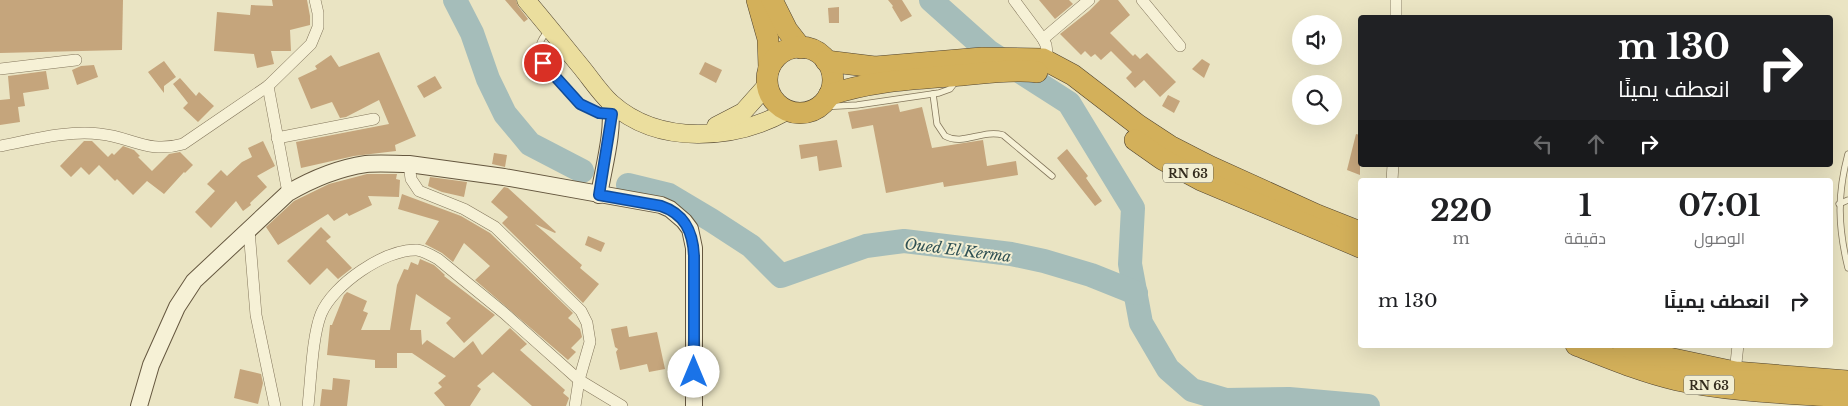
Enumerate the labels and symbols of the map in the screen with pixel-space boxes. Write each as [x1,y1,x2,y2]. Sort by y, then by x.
pin [522,42,564,84]
road number: RN 63 [1163,164,1213,182]
water label: Oued El Kerma [904,234,1012,266]
position arrow [667,345,719,397]
road number: RN 63 [1684,376,1734,394]

